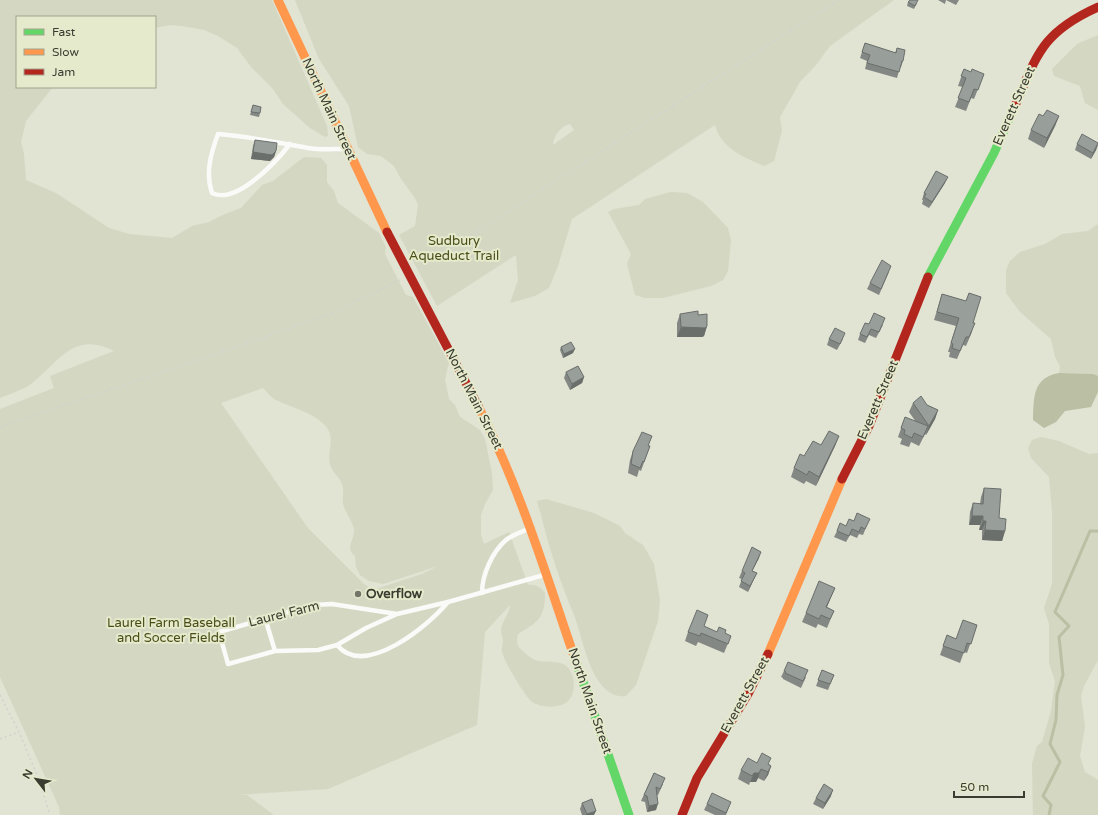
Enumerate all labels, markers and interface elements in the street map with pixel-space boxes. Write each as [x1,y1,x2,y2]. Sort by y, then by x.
legend [16,16,156,88]
text: Fast [52,25,76,39]
text: Slow [52,45,79,59]
street label: North Main Street [298,55,360,163]
street label: Everett Street [989,64,1039,148]
text: Jam [52,65,75,79]
park label: Sudbury Aqueduct Trail [409,233,499,264]
street label: North Main Street [442,346,506,452]
street label: Everett Street [854,358,902,442]
place label: Overflow [366,586,423,602]
marker: Overflow [353,589,363,599]
street label: Laurel Farm [247,597,321,631]
park label: Laurel Farm Baseball and Soccer Fields [107,615,235,646]
street label: North Main Street [564,646,616,756]
street label: Everett Street [717,654,773,736]
north arrow [16,759,56,799]
text: N [20,767,36,781]
scale bar [954,773,1024,799]
text: 50 m [960,780,989,794]

